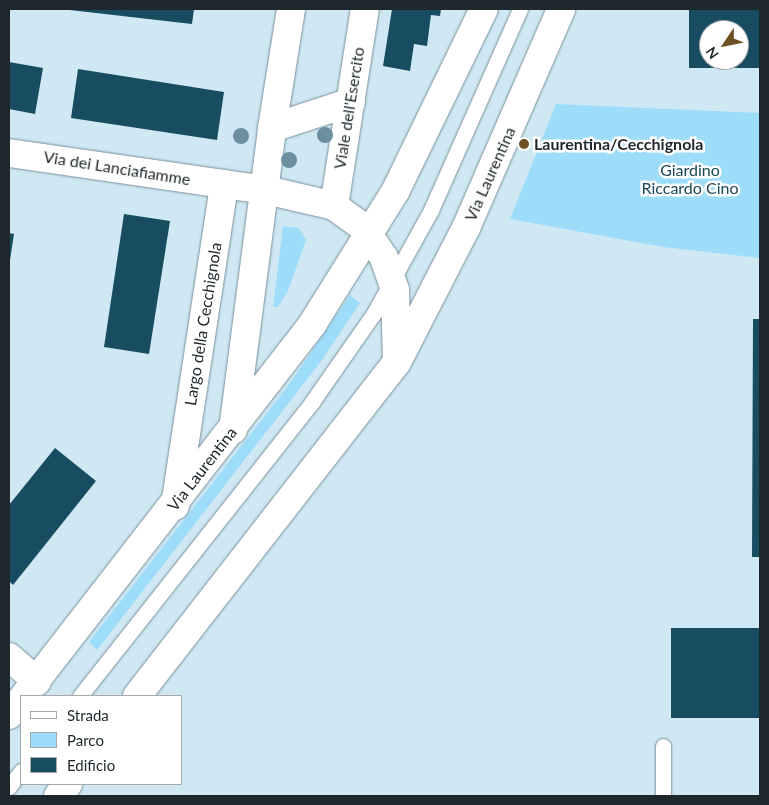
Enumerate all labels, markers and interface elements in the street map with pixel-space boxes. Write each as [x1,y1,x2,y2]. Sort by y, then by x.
north arrow [699,20,749,70]
text: N [702,44,722,62]
street label: Viale dell'Esercito [330,46,368,170]
street label: Via Laurentina [461,124,519,224]
place label: Laurentina/Cecchignola [534,134,703,154]
marker: Laurentina/Cecchignola [518,138,530,150]
street label: Via dei Lanciafiamme [42,147,192,189]
park label: Giardino Riccardo Cino [641,160,739,198]
street label: Largo della Cecchignola [181,241,225,407]
street label: Via Laurentina [163,423,241,515]
legend [20,695,182,785]
text: Strada [67,706,109,724]
text: Parco [67,731,104,749]
text: Edificio [67,756,115,774]

